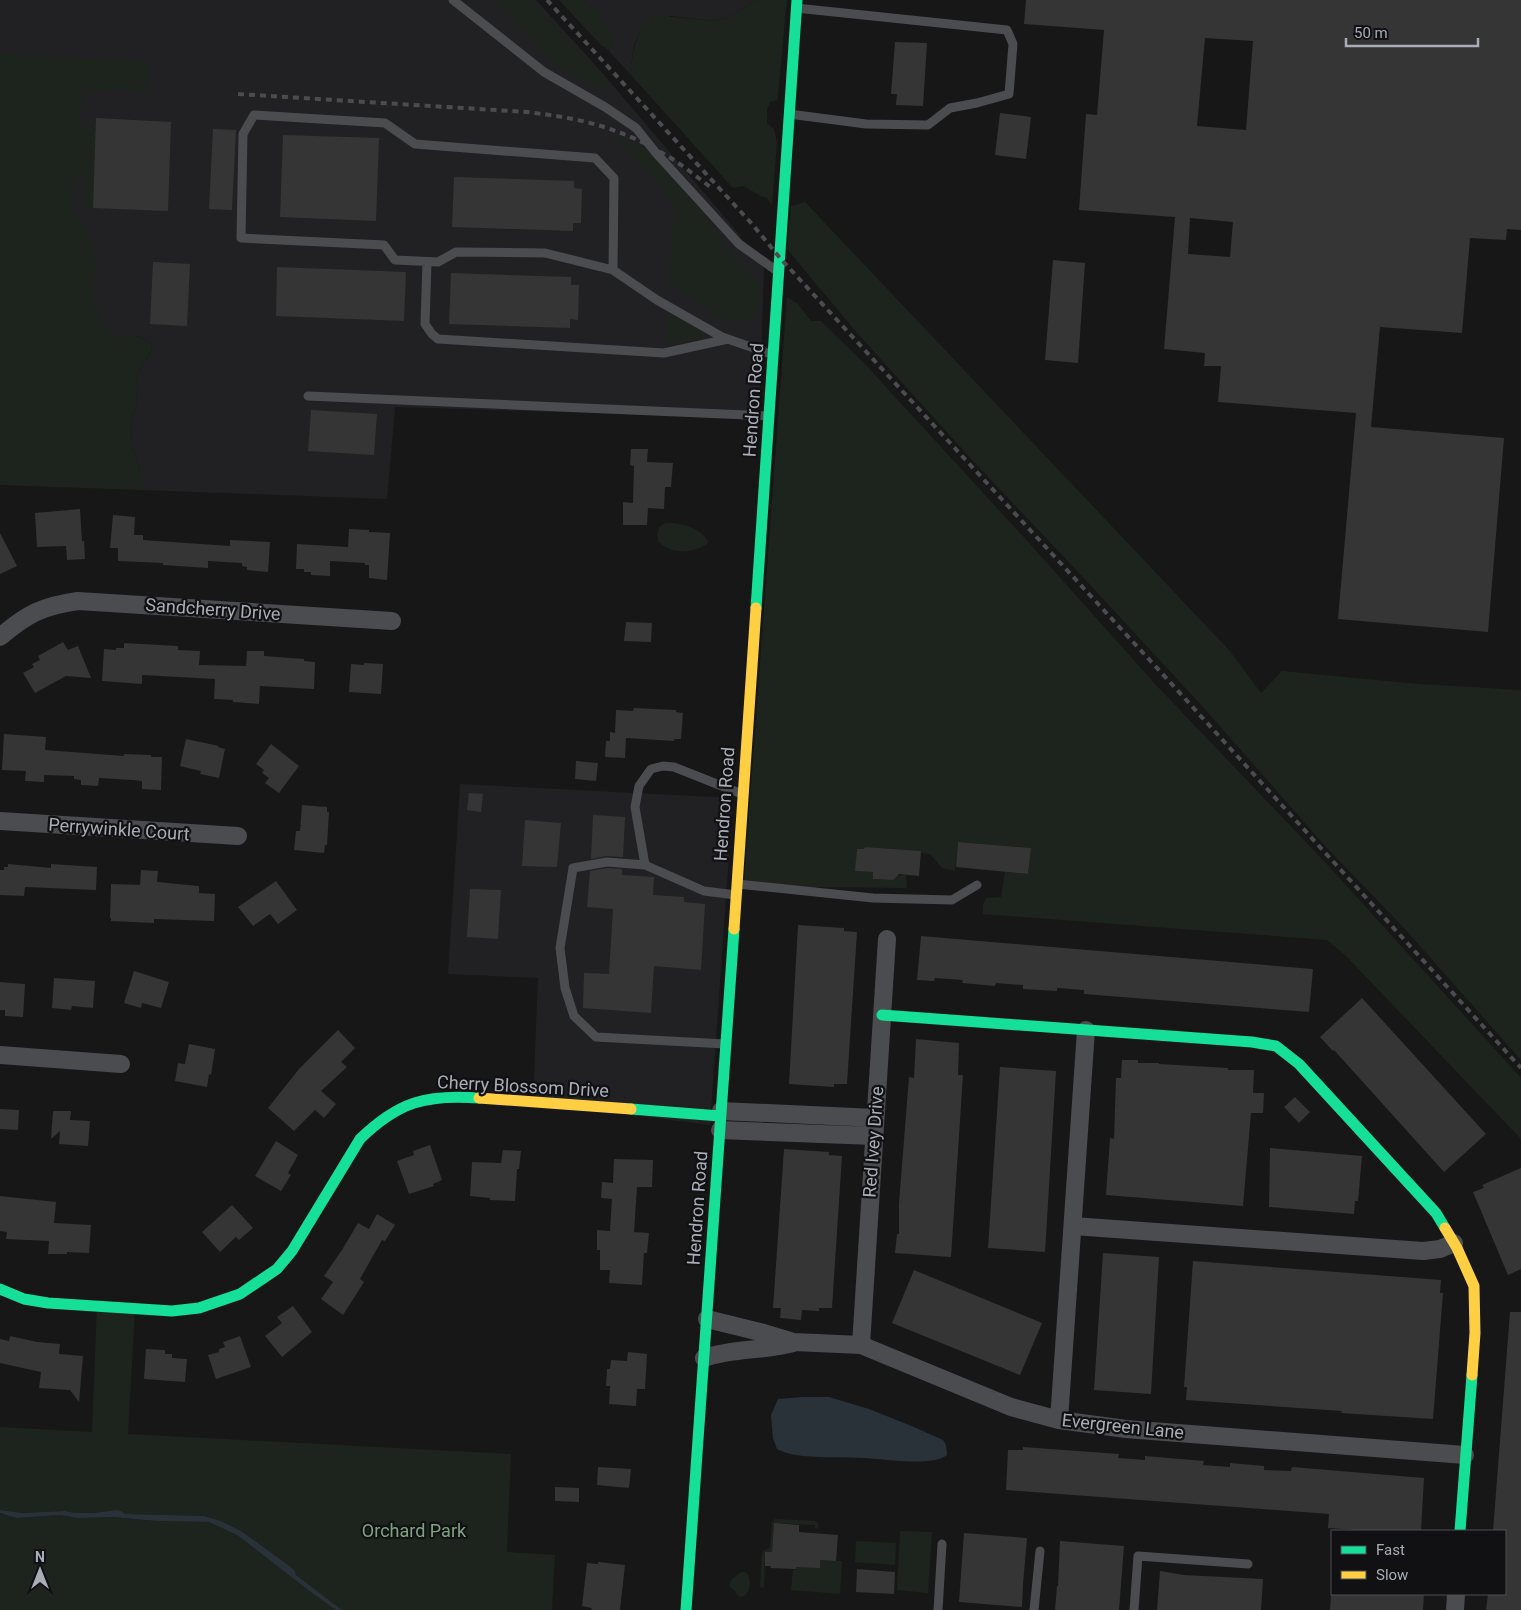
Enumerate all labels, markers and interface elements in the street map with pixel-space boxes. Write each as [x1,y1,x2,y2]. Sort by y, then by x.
scale bar [1346,15,1478,47]
text: 50 m [1354,24,1388,42]
street label: Hendron Road [739,342,767,458]
street label: Sandcherry Drive [145,594,281,624]
street label: Hendron Road [710,746,738,862]
street label: Perrywinkle Court [48,814,190,844]
street label: Cherry Blossom Drive [437,1071,609,1101]
street label: Red Ivey Drive [859,1086,887,1198]
street label: Hendron Road [683,1150,711,1266]
street label: Evergreen Lane [1061,1409,1185,1443]
park label: Orchard Park [362,1520,467,1541]
legend [1331,1530,1506,1595]
text: Fast [1376,1541,1405,1559]
north arrow [15,1545,65,1595]
text: N [35,1549,45,1565]
text: Slow [1376,1566,1408,1584]

